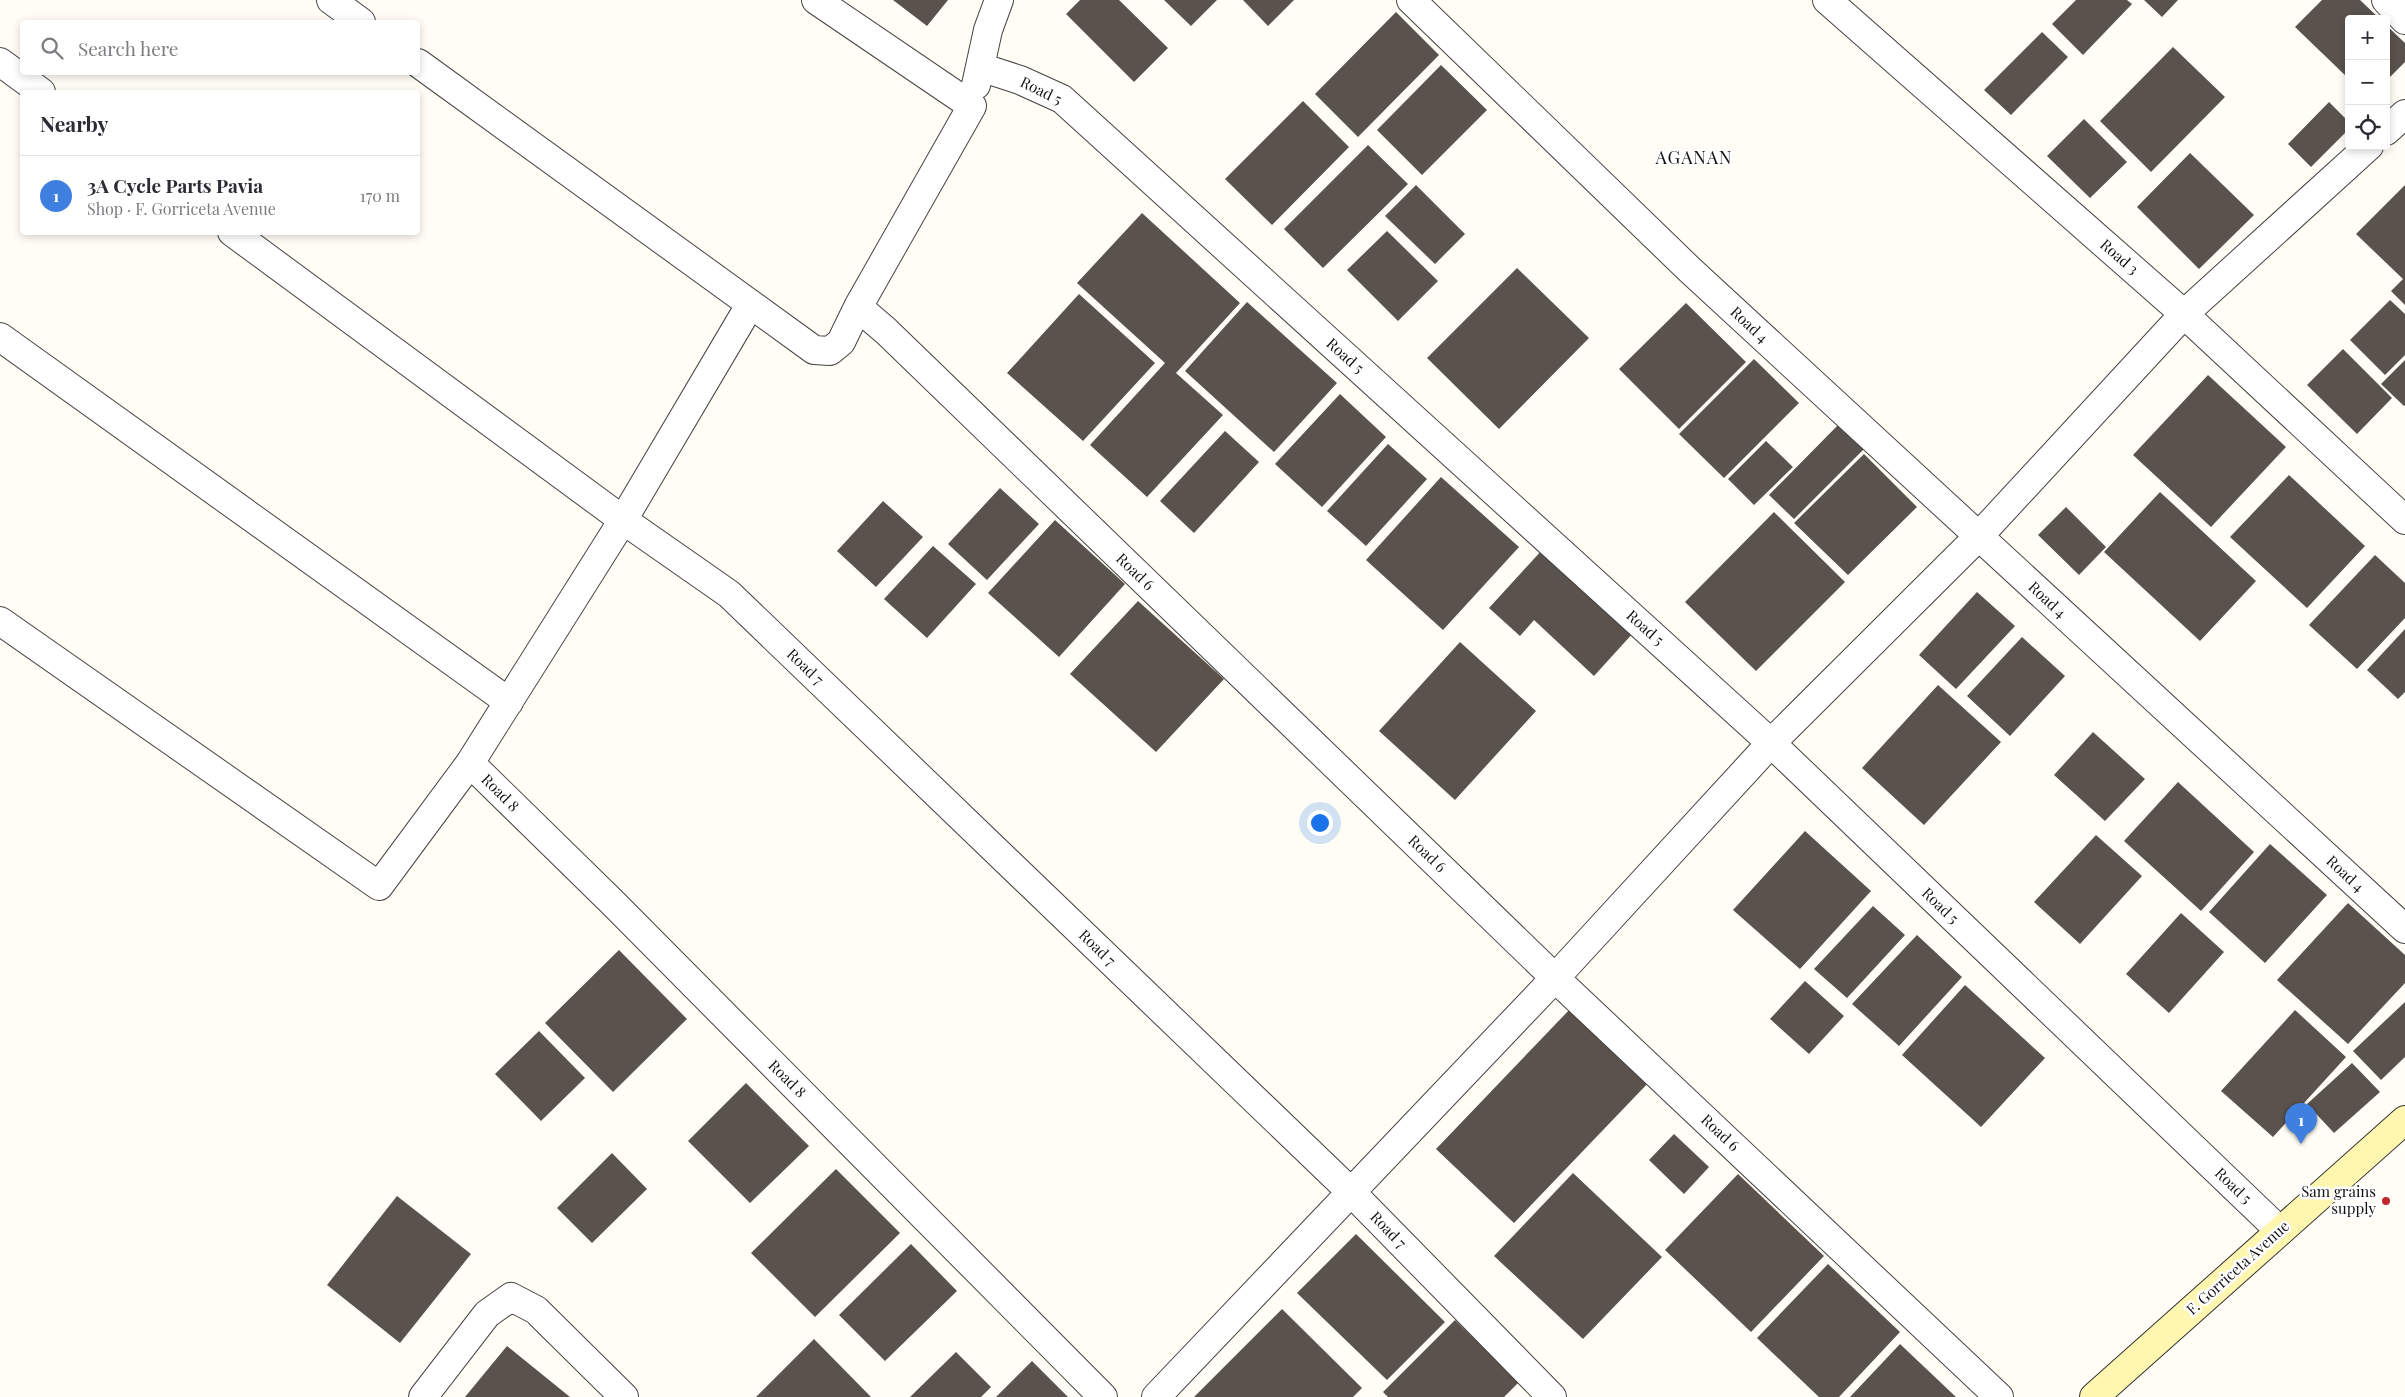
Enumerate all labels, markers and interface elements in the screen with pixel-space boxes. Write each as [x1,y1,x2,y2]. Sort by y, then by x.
map controls [2345,15,2390,150]
button: + [2345,15,2390,60]
search box [20,20,420,75]
icon: search [38,34,66,62]
text: Search here [78,35,178,61]
button: − [2345,60,2390,105]
street label: Road 5 [1017,71,1066,109]
button: locate [2345,105,2390,150]
text: Nearby [40,109,109,137]
district label: AGANAN [1654,145,1733,169]
text: 3A Cycle Parts Pavia [87,172,263,198]
text: 1 [53,185,59,206]
text: 170 m [360,185,400,206]
text: Shop · F. Gorriceta Avenue [87,198,276,219]
street label: Road 3 [2096,234,2143,279]
street label: Road 4 [1726,302,1773,347]
street label: Road 5 [1323,333,1369,377]
street label: Road 6 [1112,548,1159,594]
street label: Road 4 [2024,577,2071,622]
street label: Road 5 [1623,605,1669,649]
street label: Road 7 [783,644,828,689]
street label: Road 8 [477,769,524,816]
your location [1307,810,1333,836]
street label: Road 6 [1404,830,1451,876]
street label: Road 4 [2322,851,2369,896]
street label: Road 5 [1918,883,1964,928]
street label: Road 7 [1075,925,1120,970]
street label: Road 8 [764,1055,811,1102]
pin: 1 [2285,1103,2317,1144]
street label: Road 6 [1697,1109,1744,1155]
street label: Road 5 [2211,1163,2257,1208]
place label: Sam grains supply [2301,1181,2376,1218]
marker: Sam grains supply [2380,1195,2392,1207]
street label: Road 7 [1366,1207,1411,1252]
street label: F. Gorriceta Avenue [2182,1216,2293,1319]

